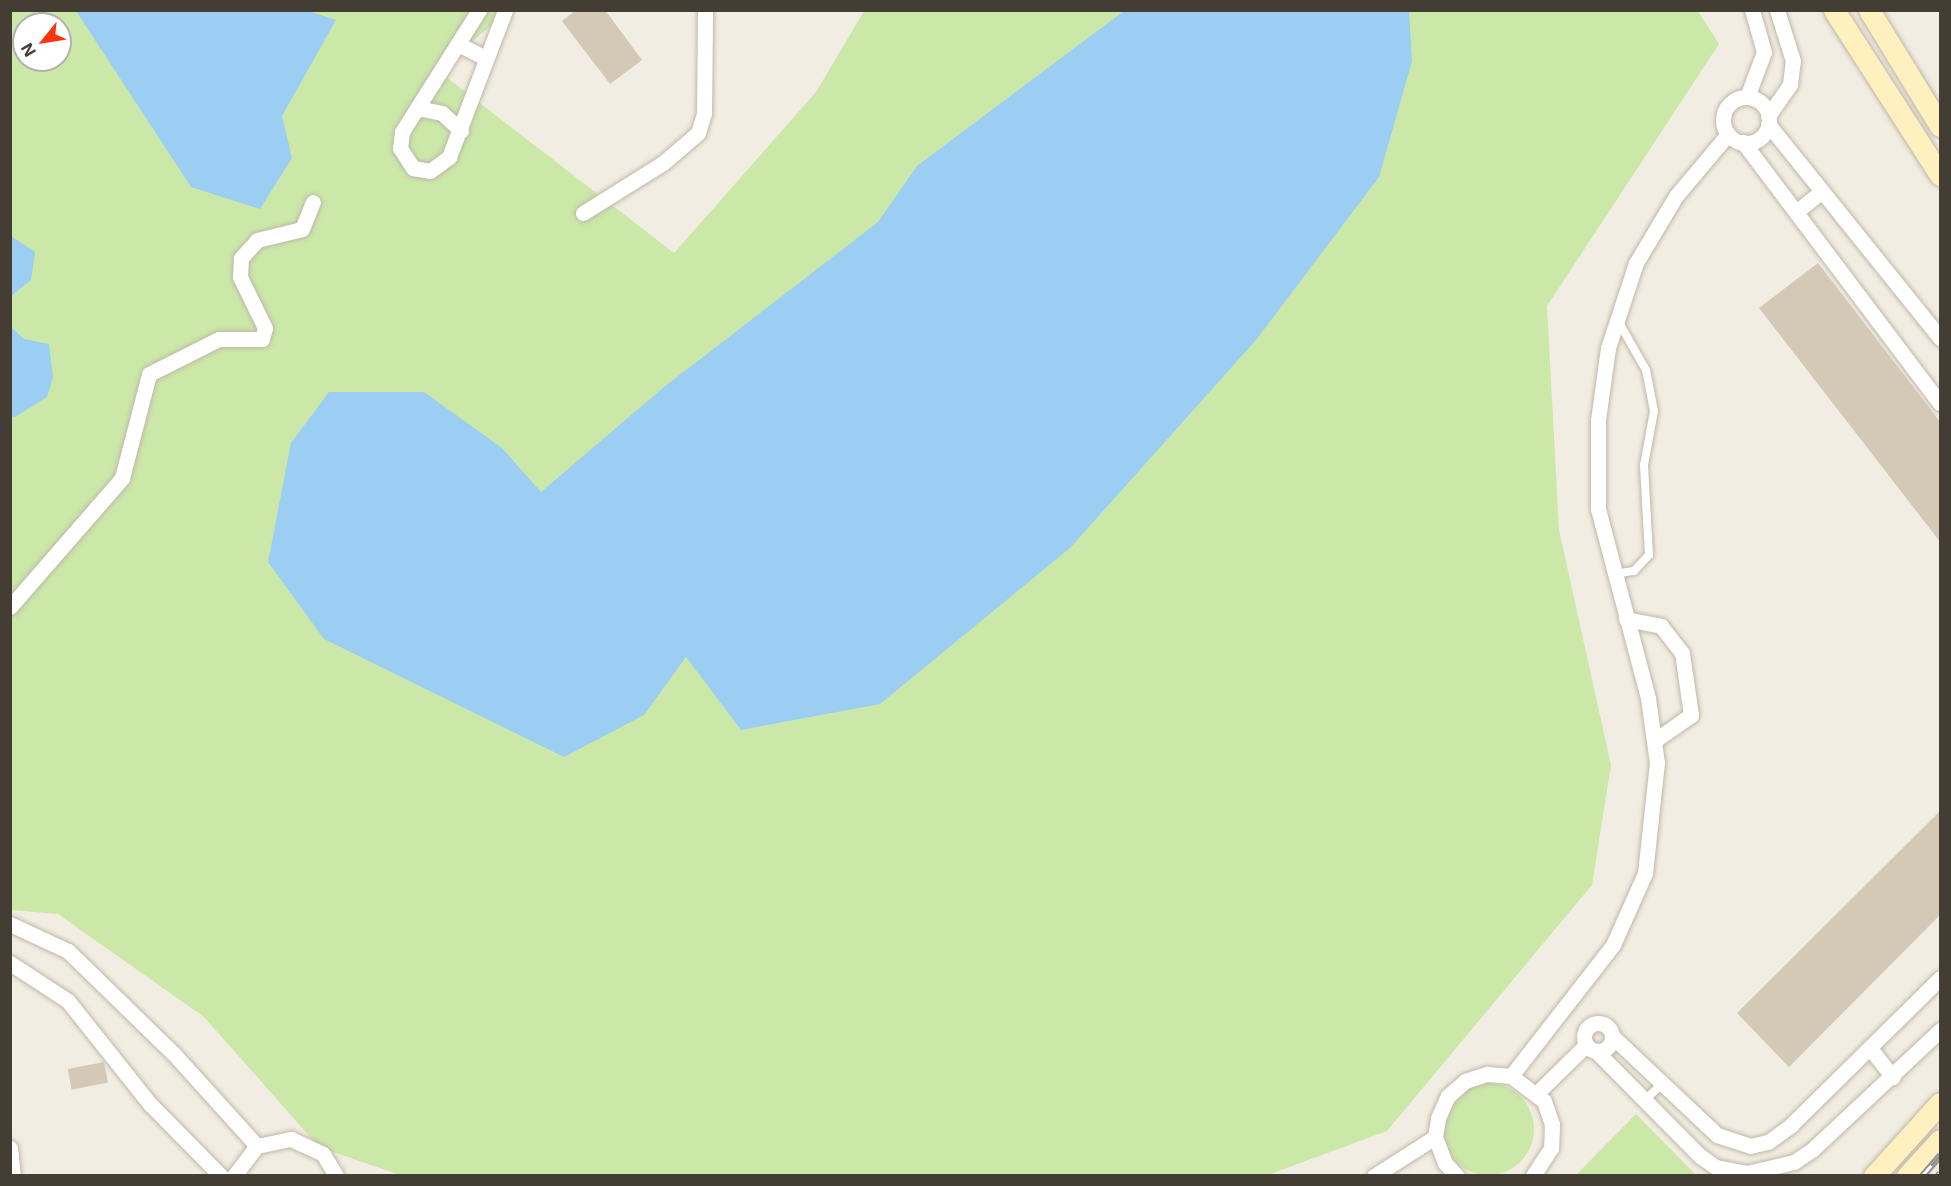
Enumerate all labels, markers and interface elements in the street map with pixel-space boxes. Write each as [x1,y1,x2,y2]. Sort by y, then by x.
north arrow [12,12,72,72]
text: N [16,40,40,60]

